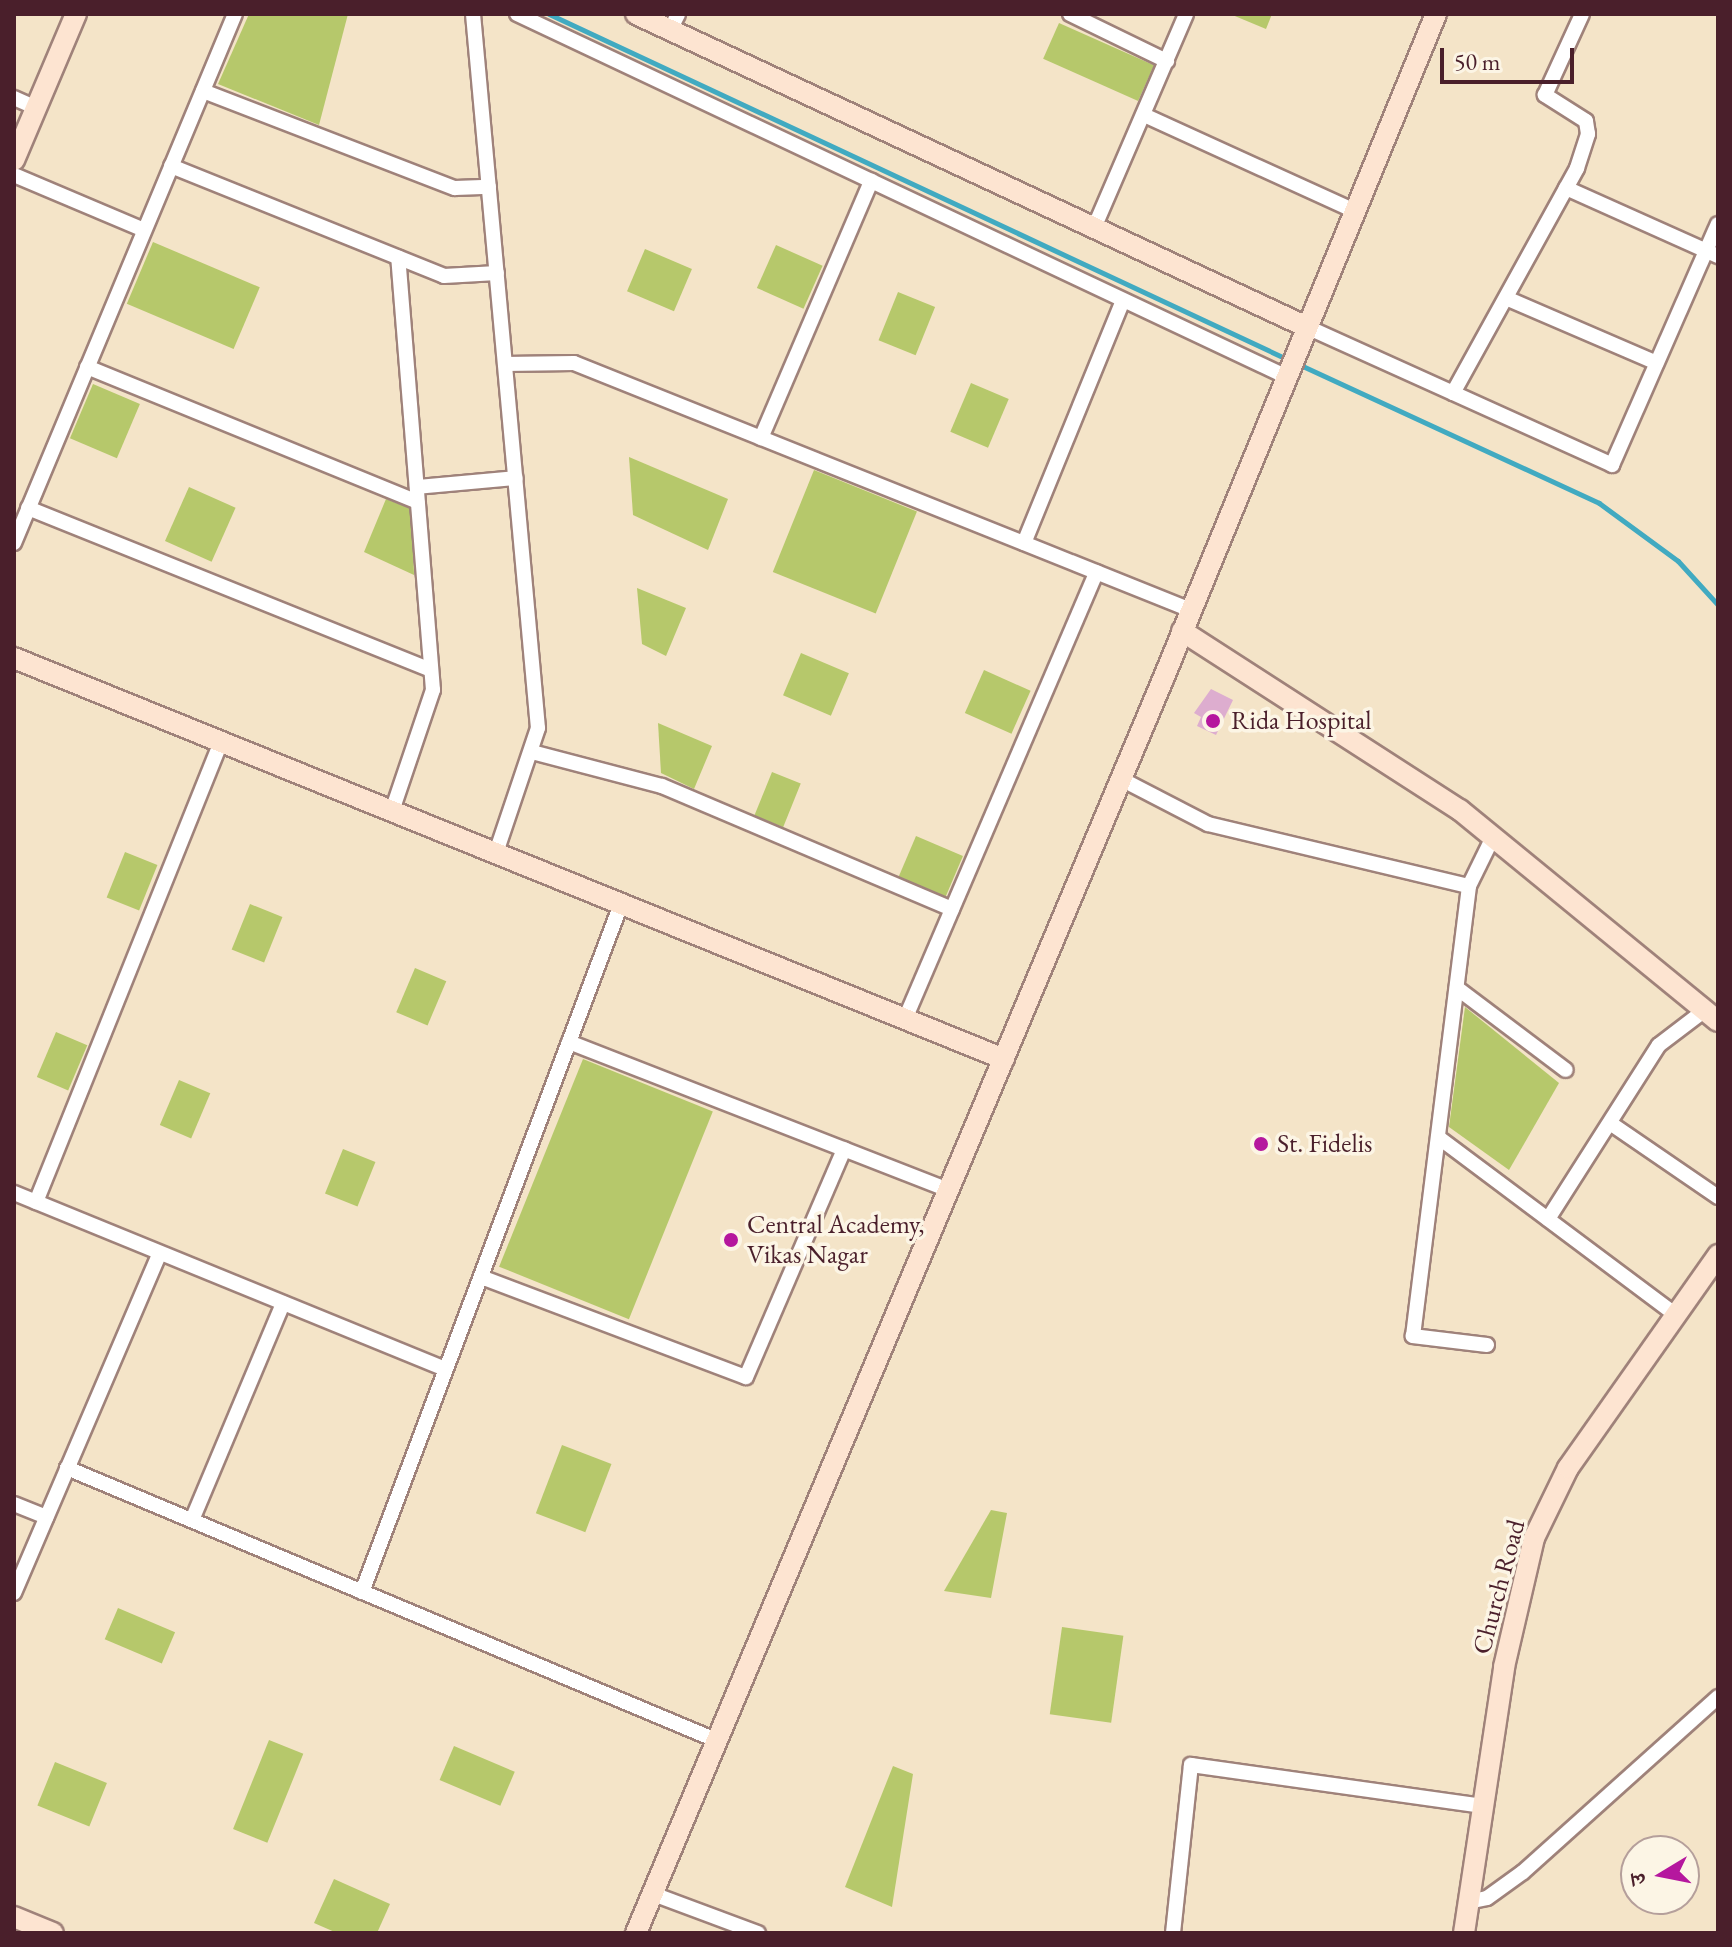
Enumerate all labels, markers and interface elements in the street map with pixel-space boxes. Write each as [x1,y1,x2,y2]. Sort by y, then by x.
scale bar [1444,32,1578,82]
text: 50 m [1454,46,1501,77]
place label: Rida Hospital [1231,705,1372,737]
marker: Rida Hospital [1202,710,1224,732]
place label: St. Fidelis [1277,1128,1372,1160]
marker: St. Fidelis [1252,1135,1270,1153]
place label: Central Academy, Vikas Nagar [747,1209,925,1270]
marker: Central Academy, Vikas Nagar [722,1231,740,1249]
street label: Church Road [1466,1516,1532,1658]
north arrow [1620,1835,1700,1915]
text: उ [1623,1871,1653,1887]

